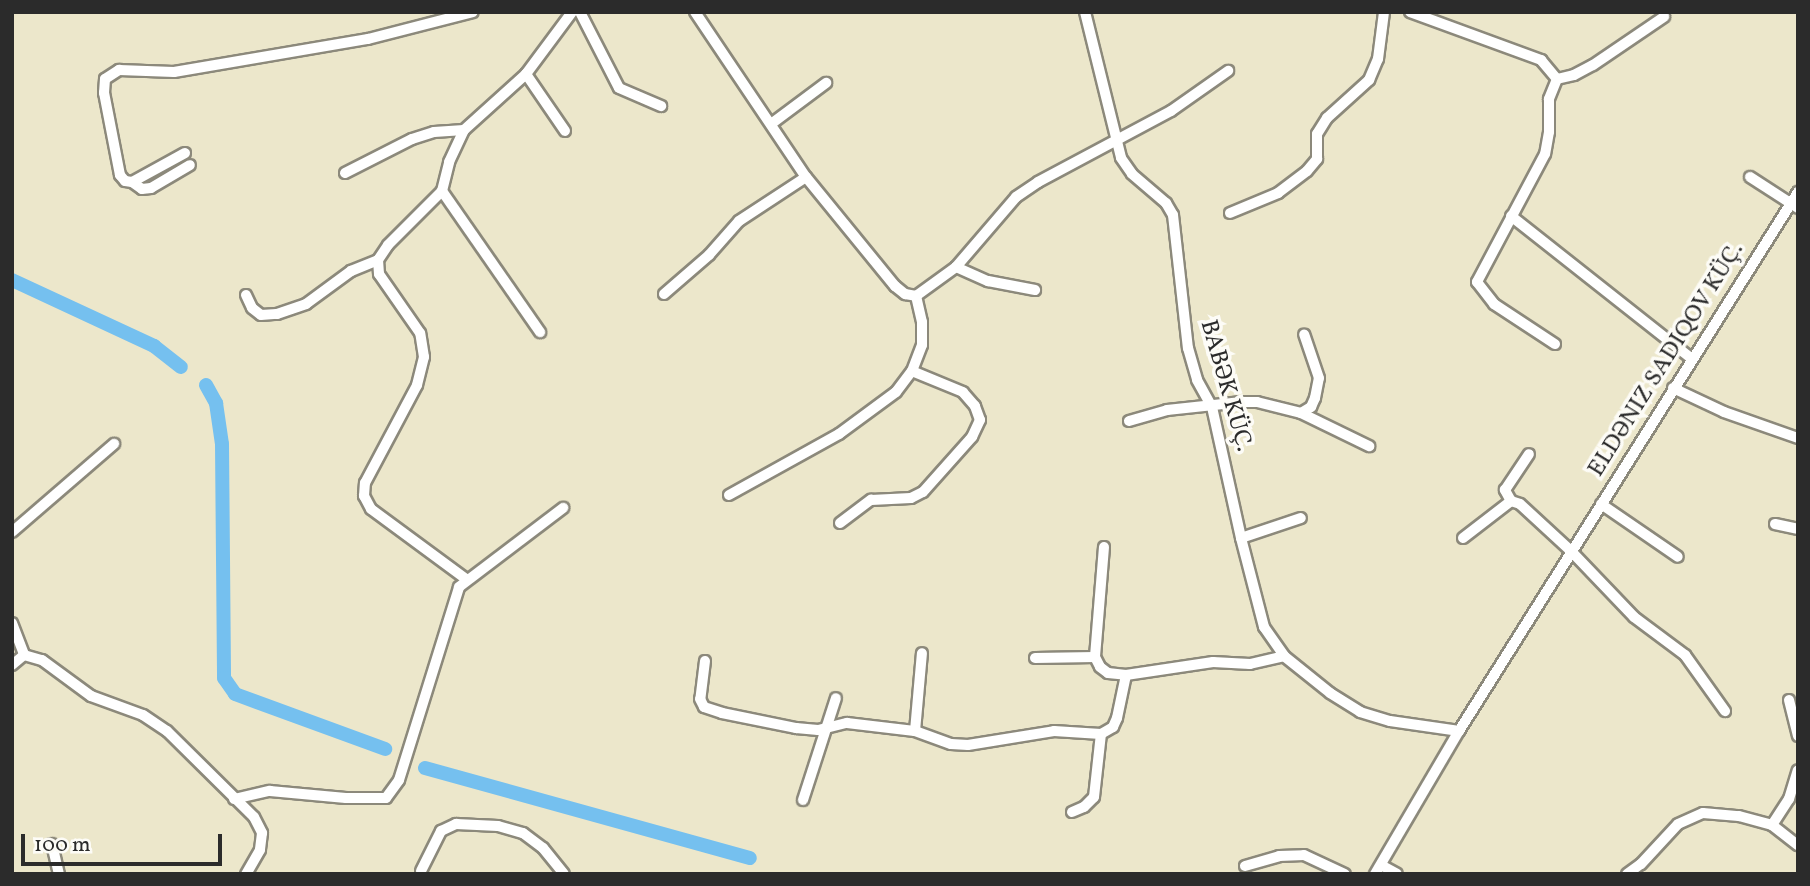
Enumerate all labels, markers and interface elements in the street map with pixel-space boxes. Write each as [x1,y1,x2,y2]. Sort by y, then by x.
street label: ELDƏNIZ SADIQOV KÜÇ. [1583,237,1751,483]
street label: BABƏK KÜÇ. [1192,317,1258,455]
scale bar [24,820,226,864]
text: 100 m [34,831,91,860]

